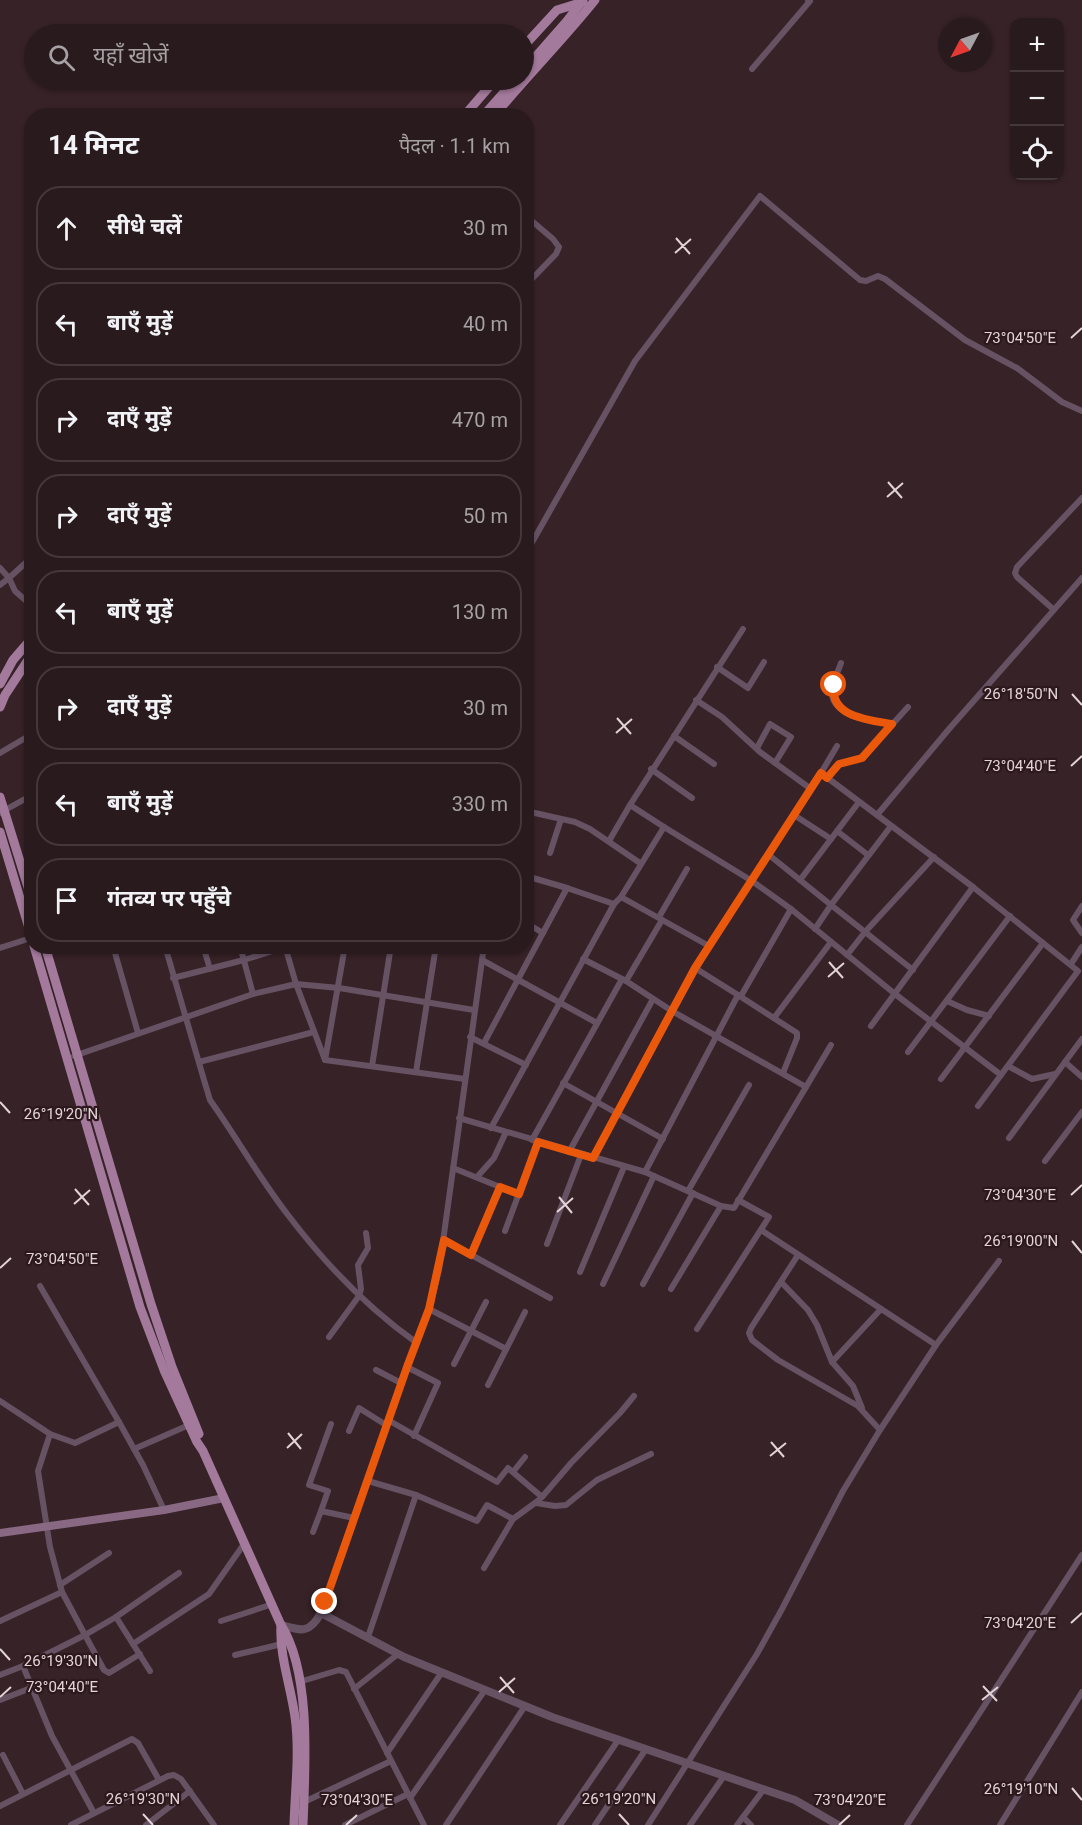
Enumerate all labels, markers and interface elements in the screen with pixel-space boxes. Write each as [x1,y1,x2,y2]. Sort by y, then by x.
north arrow [938,18,992,72]
map controls [1010,18,1064,180]
button: + [1010,18,1064,72]
search box [24,24,534,90]
icon: search [45,41,78,74]
text: यहाँ खोजें [93,43,169,68]
button: − [1010,72,1064,126]
button: locate [1010,126,1064,180]
text: 14 मिनट [48,130,139,160]
text: पैदल · 1.1 km [399,134,510,158]
icon: ahead [50,212,83,245]
text: सीधे चलें [107,214,182,239]
text: 30 m [463,216,508,240]
icon: left [50,308,83,341]
text: बाएँ मुड़ें [107,310,173,335]
text: 40 m [463,312,508,336]
text: 73°04'50"E [984,329,1057,347]
icon: right [50,404,83,437]
text: दाएँ मुड़ें [107,406,172,431]
text: 470 m [452,408,508,432]
icon: right [50,500,83,533]
text: दाएँ मुड़ें [107,502,172,527]
text: 50 m [463,504,508,528]
icon: left [50,596,83,629]
text: बाएँ मुड़ें [107,598,173,623]
text: 130 m [452,600,508,624]
route start [820,671,846,697]
text: 26°18'50"N [984,685,1058,703]
icon: right [50,692,83,725]
text: दाएँ मुड़ें [107,694,172,719]
text: 30 m [463,696,508,720]
text: 73°04'40"E [984,757,1057,775]
icon: left [50,788,83,821]
text: बाएँ मुड़ें [107,790,173,815]
text: 330 m [452,792,508,816]
icon: arrive [50,884,83,917]
text: गंतव्य पर पहुँचे [107,886,231,911]
text: 26°19'20"N [24,1105,98,1123]
text: 73°04'30"E [984,1186,1057,1204]
text: 26°19'00"N [984,1232,1058,1250]
text: 73°04'50"E [26,1250,99,1268]
route end [311,1588,337,1614]
text: 73°04'20"E [984,1614,1057,1632]
text: 26°19'30"N [24,1652,98,1670]
text: 73°04'40"E [26,1678,99,1696]
text: 26°19'10"N [984,1780,1058,1798]
text: 26°19'30"N [106,1790,180,1808]
text: 26°19'20"N [582,1790,656,1808]
text: 73°04'30"E [321,1791,394,1809]
text: 73°04'20"E [814,1791,887,1809]

